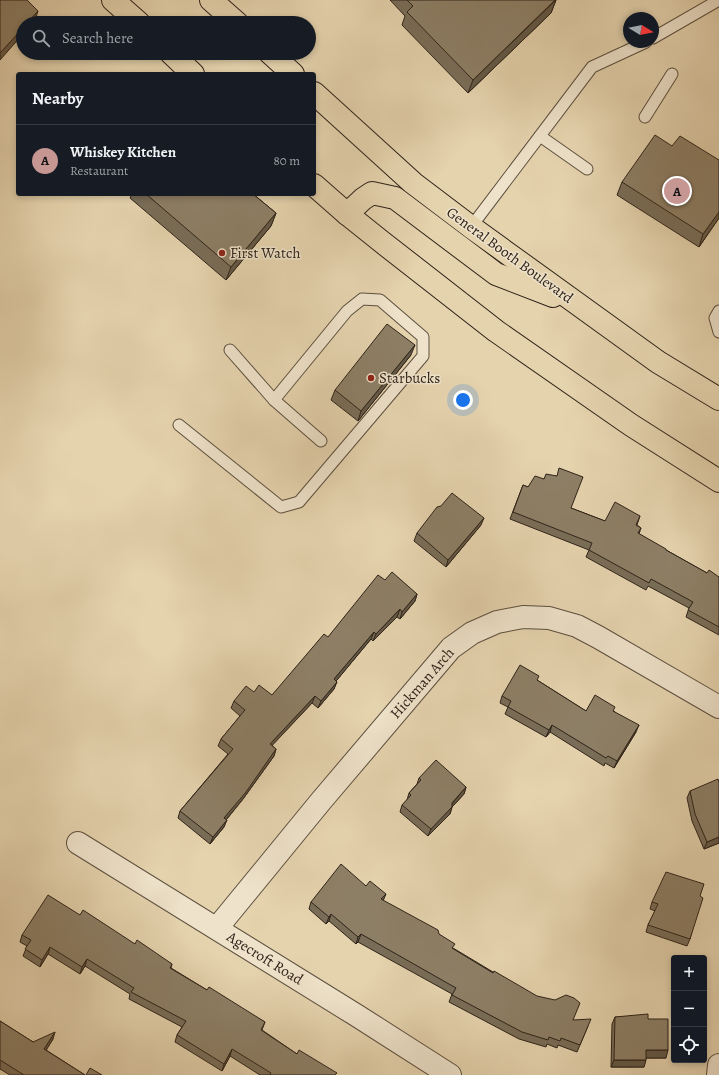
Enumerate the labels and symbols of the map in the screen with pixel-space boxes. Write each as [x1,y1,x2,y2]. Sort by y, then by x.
north arrow [623,12,659,48]
pin: A [664,176,690,206]
street label: General Booth Boulevard [443,202,578,308]
place label: First Watch [230,243,300,263]
marker: First Watch [217,248,227,258]
place label: Starbucks [379,368,440,388]
marker: Starbucks [366,373,376,383]
your location [453,390,473,410]
street label: Hickman Arch [385,643,459,723]
street label: Agecroft Road [222,926,308,990]

